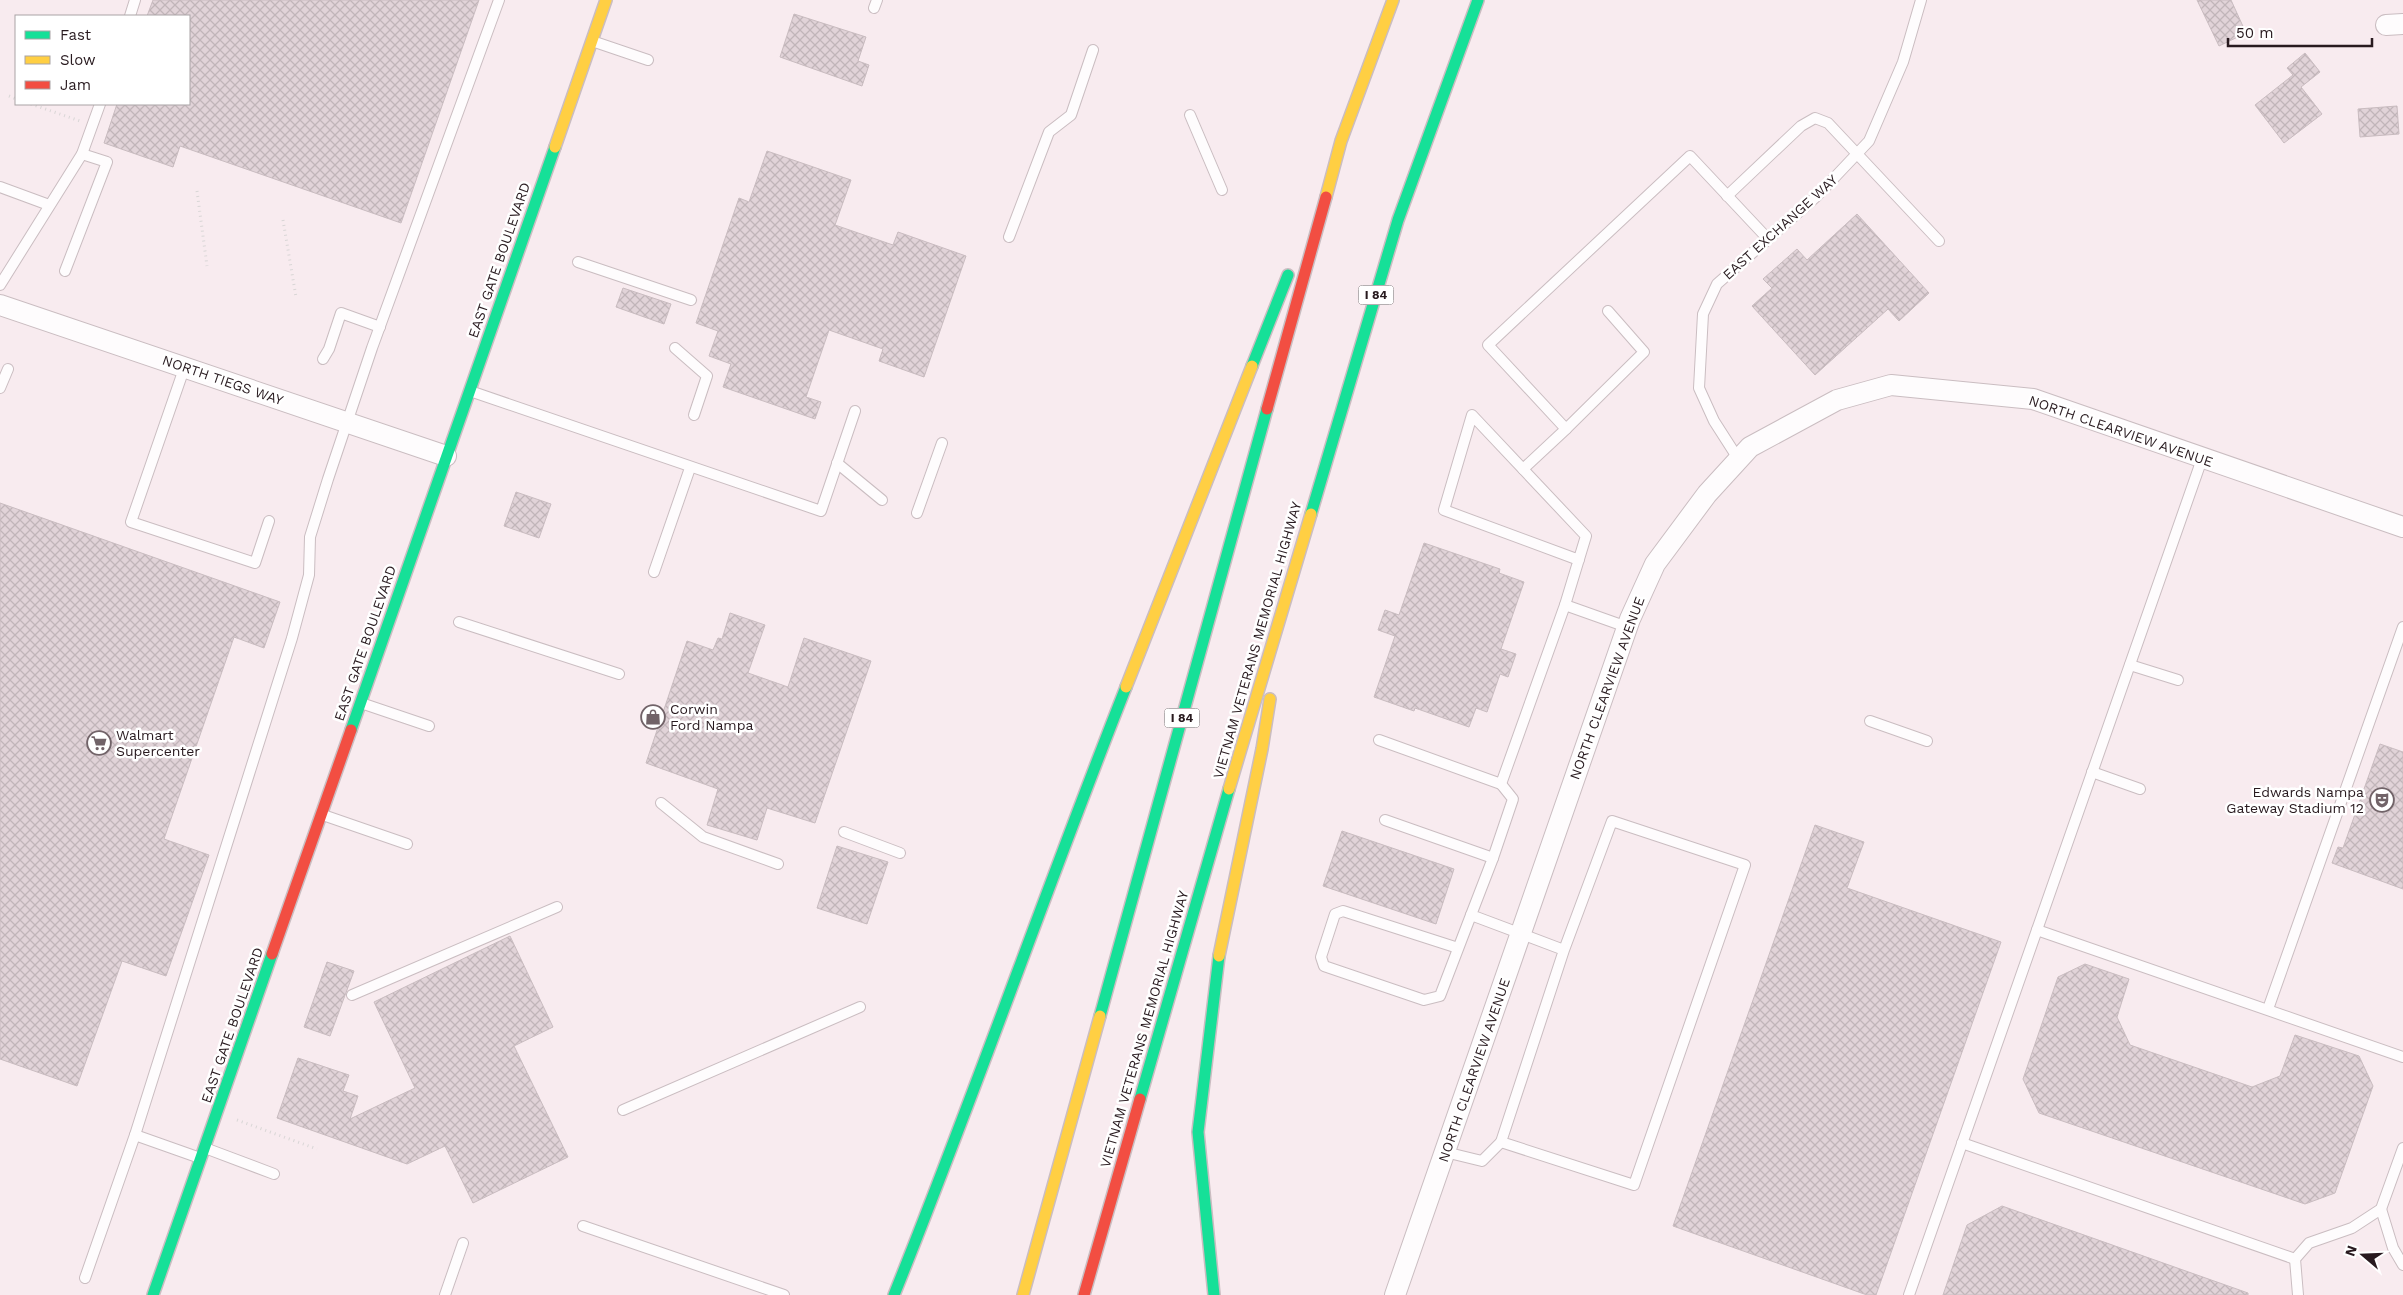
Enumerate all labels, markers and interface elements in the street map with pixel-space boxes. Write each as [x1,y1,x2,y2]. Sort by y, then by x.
legend [15,15,190,105]
scale bar [2228,15,2372,47]
text: 50 m [2236,24,2273,42]
text: Fast [60,26,92,44]
text: Slow [60,51,96,69]
text: Jam [60,76,91,94]
street label: EAST EXCHANGE WAY [1719,171,1841,283]
street label: EAST GATE BOULEVARD [465,180,533,340]
road number: I 84 [1358,286,1394,304]
street label: NORTH TIEGS WAY [160,352,286,408]
street label: NORTH CLEARVIEW AVENUE [2027,392,2215,470]
street label: VIETNAM VETERANS MEMORIAL HIGHWAY [1210,500,1304,780]
street label: EAST GATE BOULEVARD [331,563,399,723]
street label: NORTH CLEARVIEW AVENUE [1566,594,1648,782]
place label: Corwin Ford Nampa [670,701,753,733]
shop icon: Corwin Ford Nampa [640,704,666,730]
road number: I 84 [1164,708,1200,728]
place label: Walmart Supercenter [116,727,200,759]
supermarket icon: Walmart Supercenter [86,730,112,756]
place label: Edwards Nampa Gateway Stadium 12 [2226,784,2364,816]
theatre icon: Edwards Nampa Gateway Stadium 12 [2369,787,2395,813]
street label: VIETNAM VETERANS MEMORIAL HIGHWAY [1097,889,1191,1169]
street label: EAST GATE BOULEVARD [198,945,266,1105]
street label: NORTH CLEARVIEW AVENUE [1435,976,1513,1164]
north arrow [2338,1230,2388,1280]
text: N [2341,1243,2360,1258]

